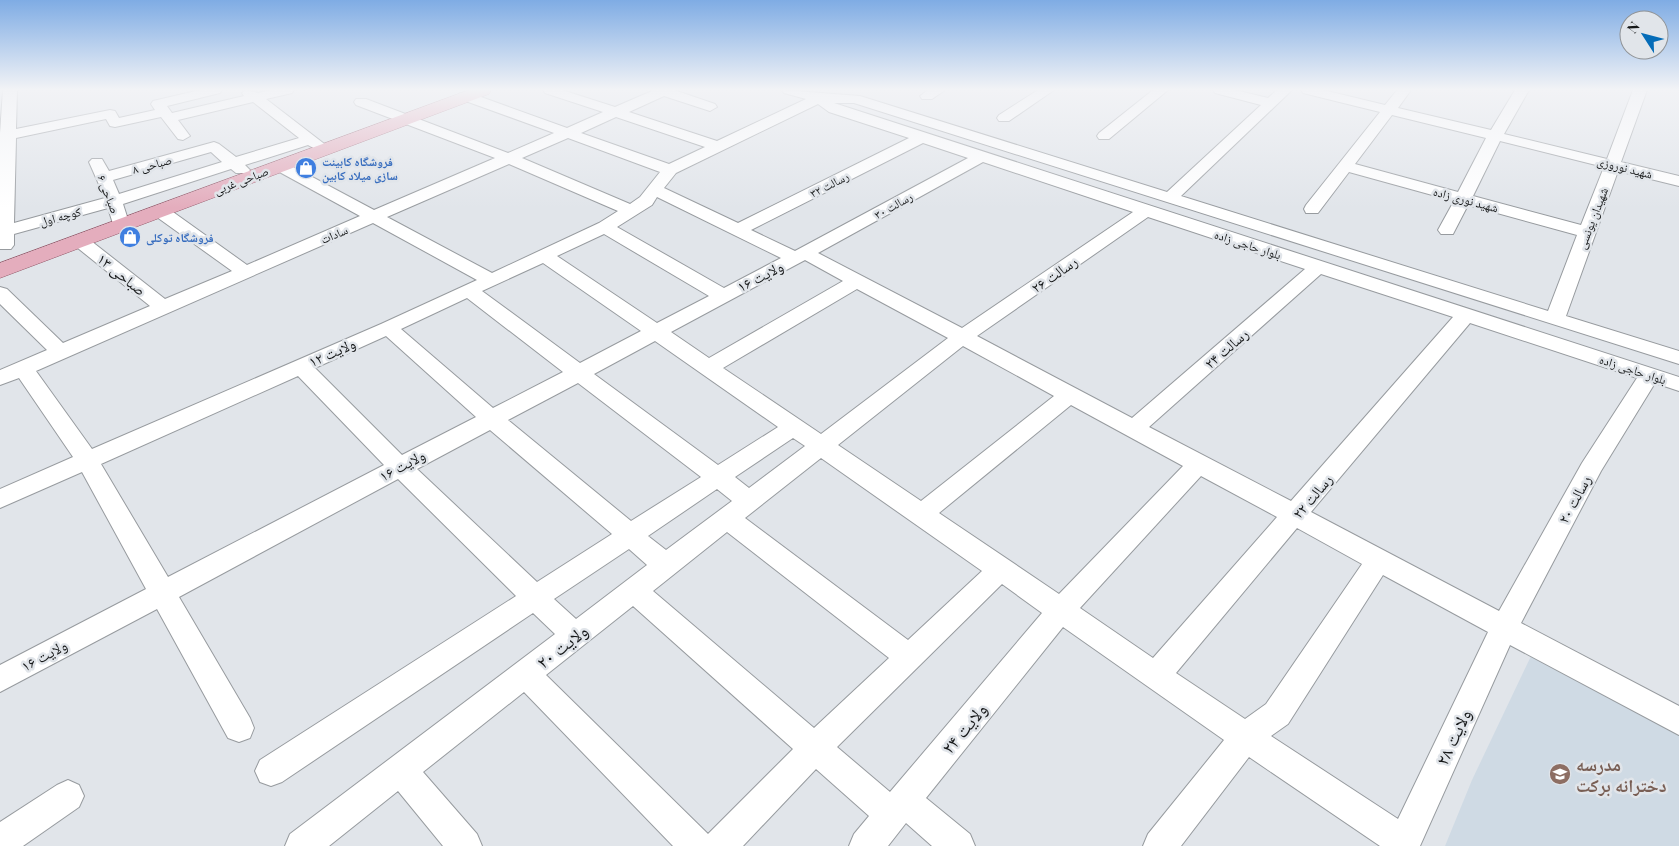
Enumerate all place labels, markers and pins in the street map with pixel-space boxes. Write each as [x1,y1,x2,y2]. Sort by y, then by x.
place label: فروشگاه کابینت سازی میلاد کابین [322,153,398,184]
shop icon: فروشگاه کابینت سازی میلاد کابین [294,156,318,180]
shop icon: فروشگاه توکلی [118,225,142,249]
place label: فروشگاه توکلی [146,229,214,246]
place label: مدرسه دخترانه برکت [1576,752,1667,797]
school or university icon: مدرسه دخترانه برکت [1548,762,1572,786]

